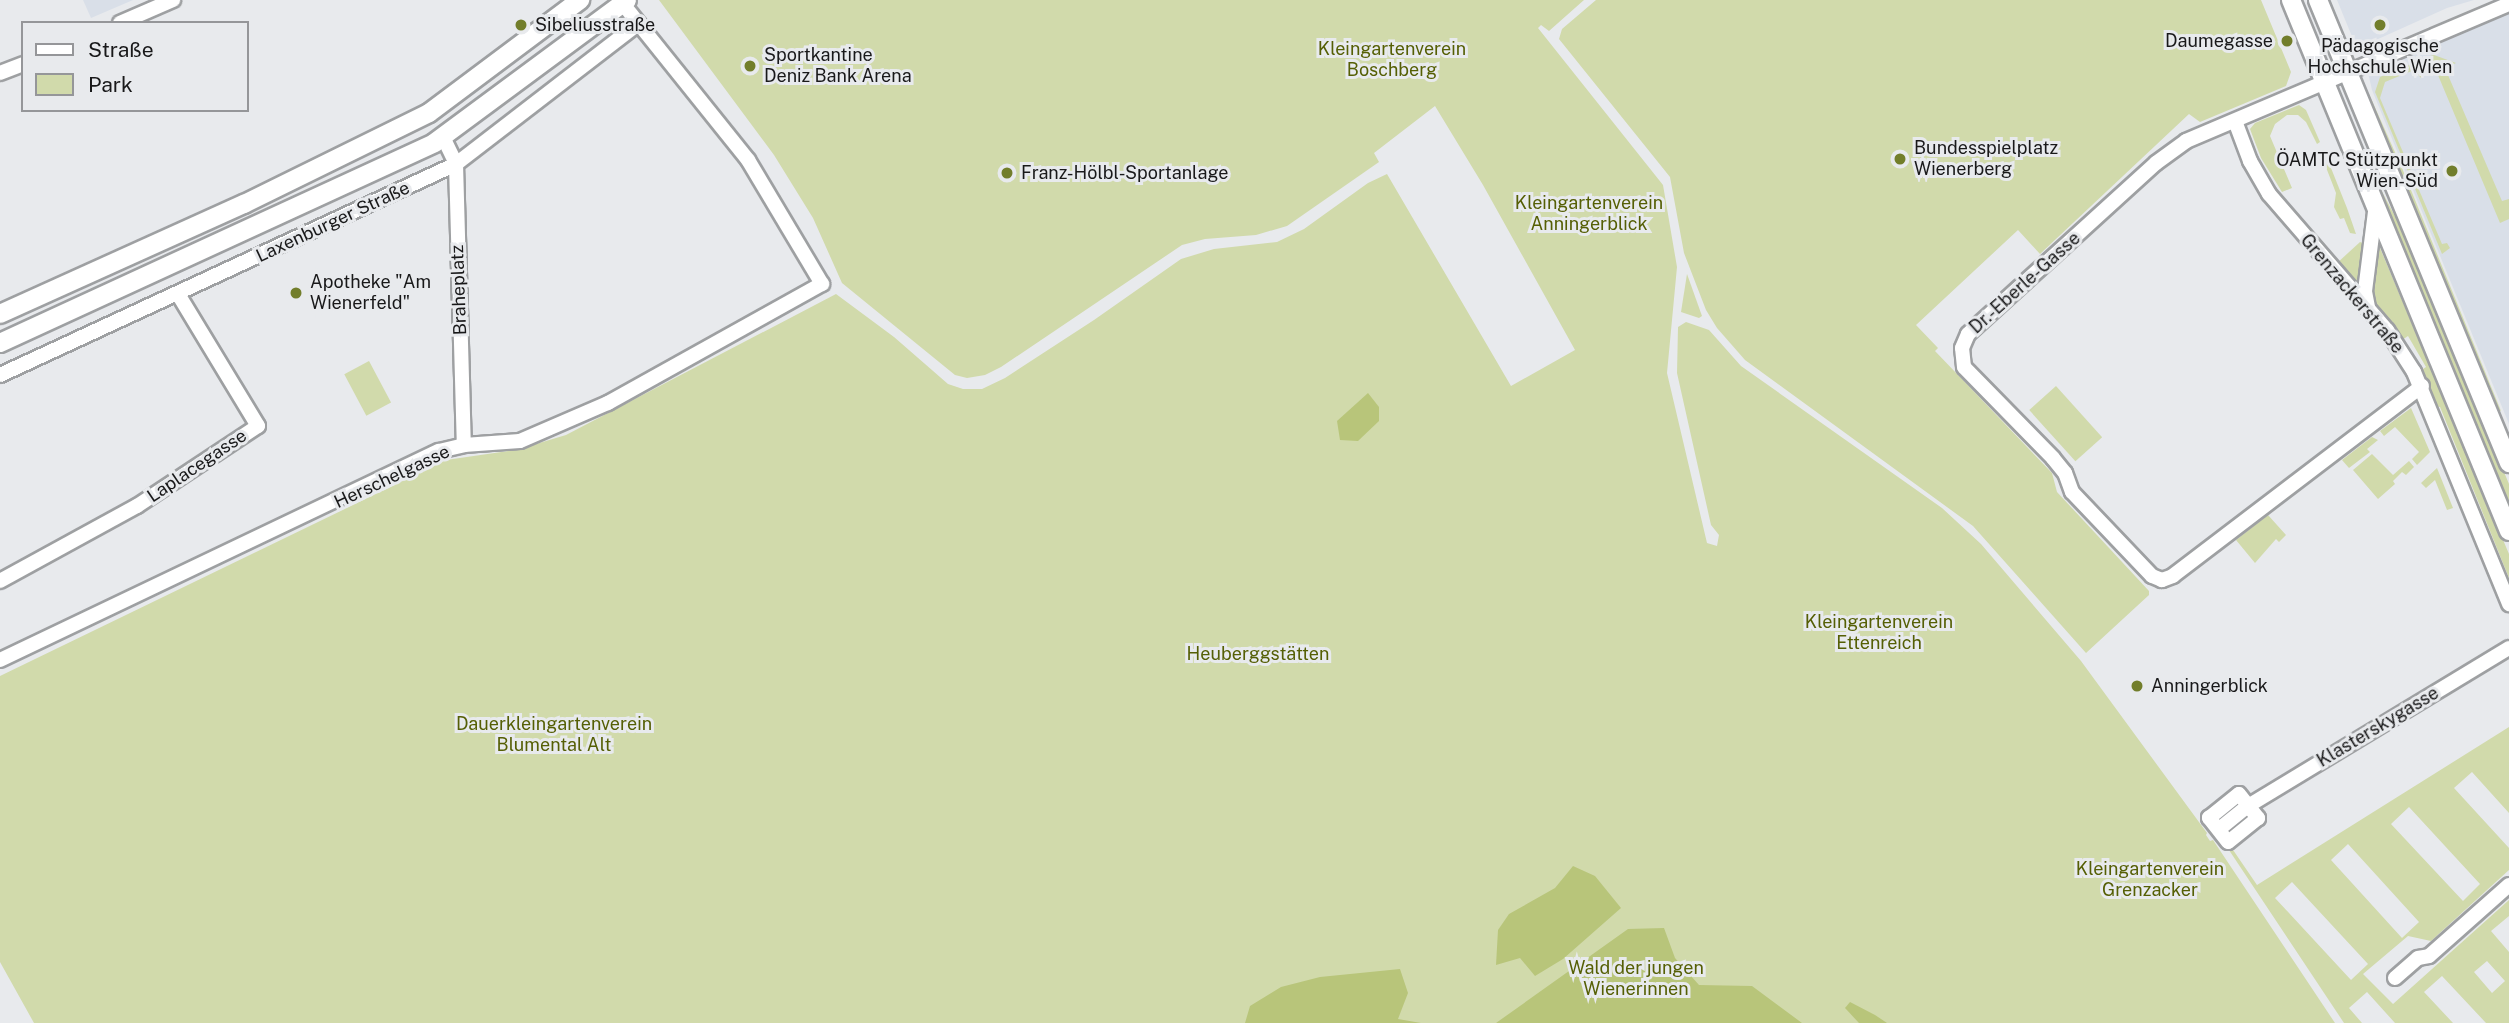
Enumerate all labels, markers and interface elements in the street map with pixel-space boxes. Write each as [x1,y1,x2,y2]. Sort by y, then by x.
place label: Sibeliusstraße [535,14,655,36]
marker: Sibeliusstraße [513,17,529,33]
marker: Pädagogische Hochschule Wien [2372,17,2388,33]
legend [21,21,248,112]
place label: Daumegasse [2165,30,2273,52]
marker: Daumegasse [2279,33,2295,49]
place label: Pädagogische Hochschule Wien [2307,36,2453,78]
text: Straße [88,37,154,62]
park label: Kleingartenverein Boschberg [1318,39,1466,82]
place label: Sportkantine Deniz Bank Arena [764,45,912,88]
marker: Sportkantine Deniz Bank Arena [742,58,758,74]
text: Park [88,72,133,97]
place label: Bundesspielplatz Wienerberg [1914,138,2058,180]
place label: ÖAMTC Stützpunkt Wien-Süd [2276,150,2438,192]
marker: Bundesspielplatz Wienerberg [1892,151,1908,167]
place label: Franz-Hölbl-Sportanlage [1021,162,1228,184]
marker: ÖAMTC Stützpunkt Wien-Süd [2444,163,2460,179]
marker: Franz-Hölbl-Sportanlage [999,165,1015,181]
street label: Laxenburger Straße [253,177,413,267]
park label: Kleingartenverein Anningerblick [1515,193,1663,235]
street label: Dr.-Eberle-Gasse [1965,228,2085,338]
street label: Grenzackerstraße [2296,230,2408,358]
street label: Braheplatz [447,244,471,336]
place label: Apotheke "Am Wienerfeld" [310,272,431,314]
marker: Apotheke "Am Wienerfeld" [288,285,304,301]
street label: Laplacegasse [143,425,251,507]
street label: Herschelgasse [331,441,453,513]
park label: Kleingartenverein Ettenreich [1805,612,1953,654]
park label: Heuberggstätten [1187,643,1329,665]
place label: Anningerblick [2151,675,2268,697]
marker: Anningerblick [2129,678,2145,694]
street label: Klasterskygasse [2313,682,2443,772]
park label: Dauerkleingartenverein Blumental Alt [456,714,652,756]
park label: Kleingartenverein Grenzacker [2076,859,2224,902]
park label: Wald der jungen Wienerinnen [1568,958,1704,1000]

